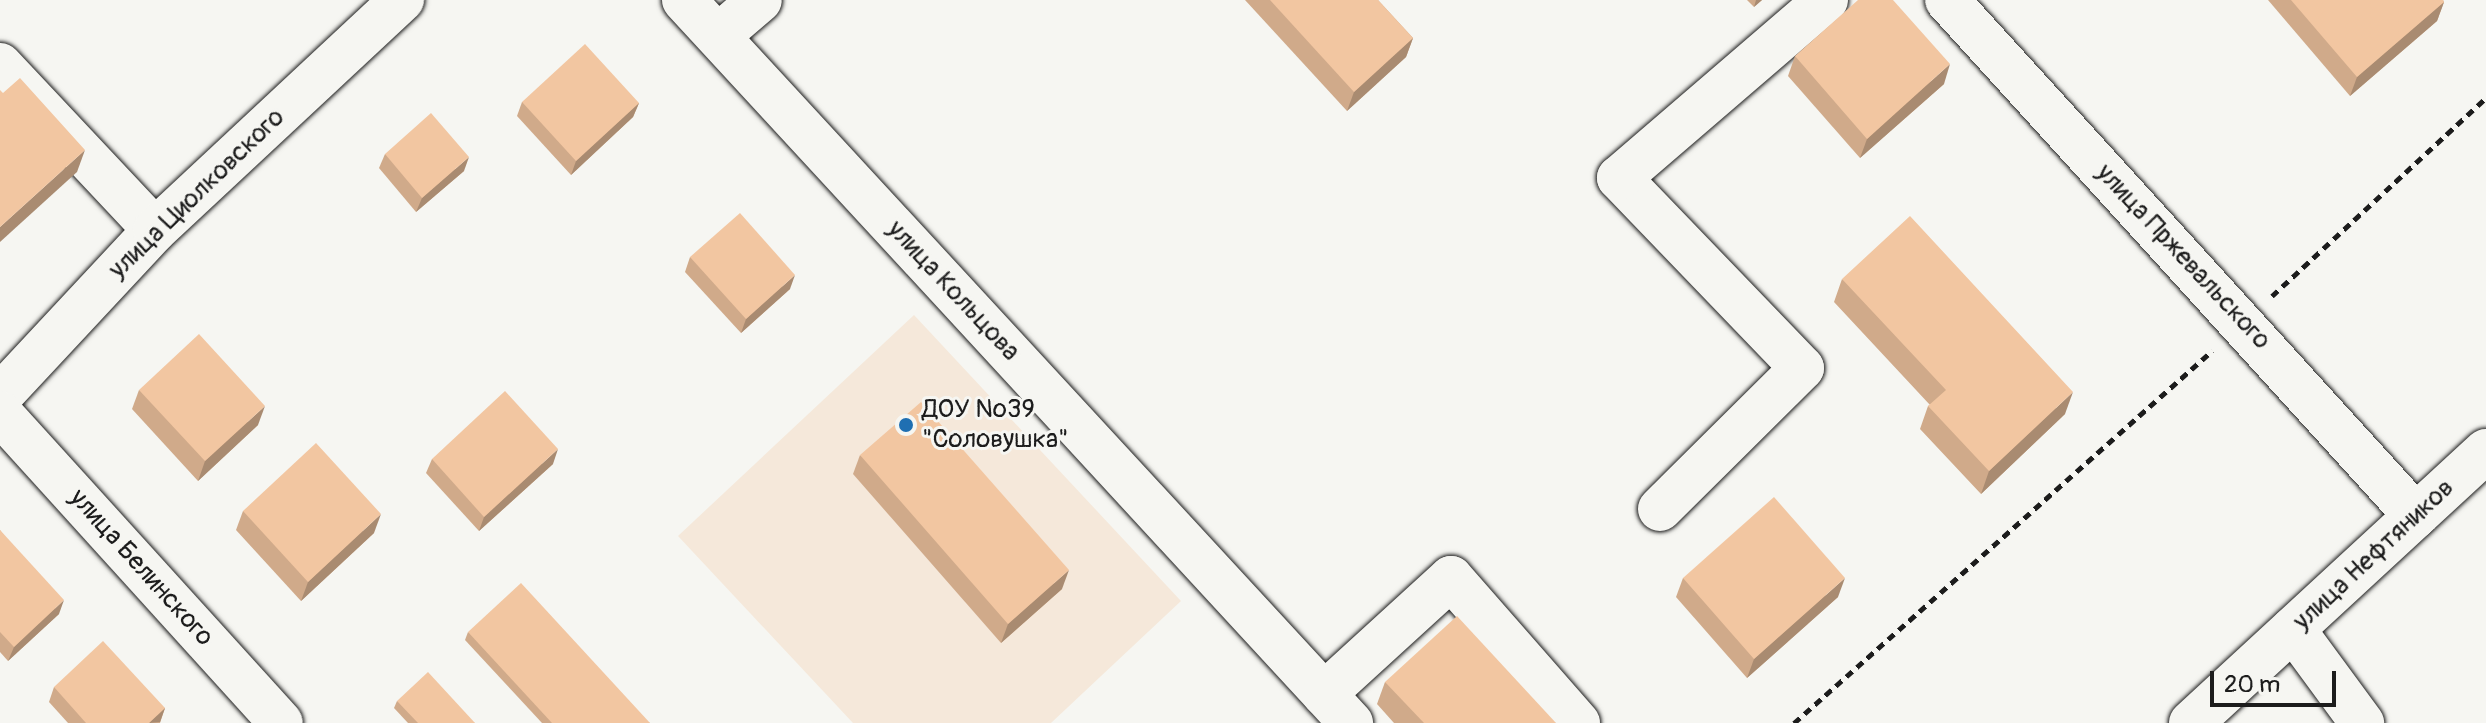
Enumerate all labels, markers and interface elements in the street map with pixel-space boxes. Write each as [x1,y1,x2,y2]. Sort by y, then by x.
street label: улица Циолковского [103,102,291,286]
street label: улица Пржевальского [2089,158,2277,356]
street label: улица Кольцова [880,215,1026,367]
place label: ДОУ №39 "Соловушка" [922,394,1069,456]
marker: ДОУ №39 "Соловушка" [897,416,915,434]
street label: улица Нефтяников [2287,473,2461,637]
street label: улица Белинского [62,483,220,653]
scale bar [2214,655,2340,705]
text: 20 m [2224,670,2280,699]

